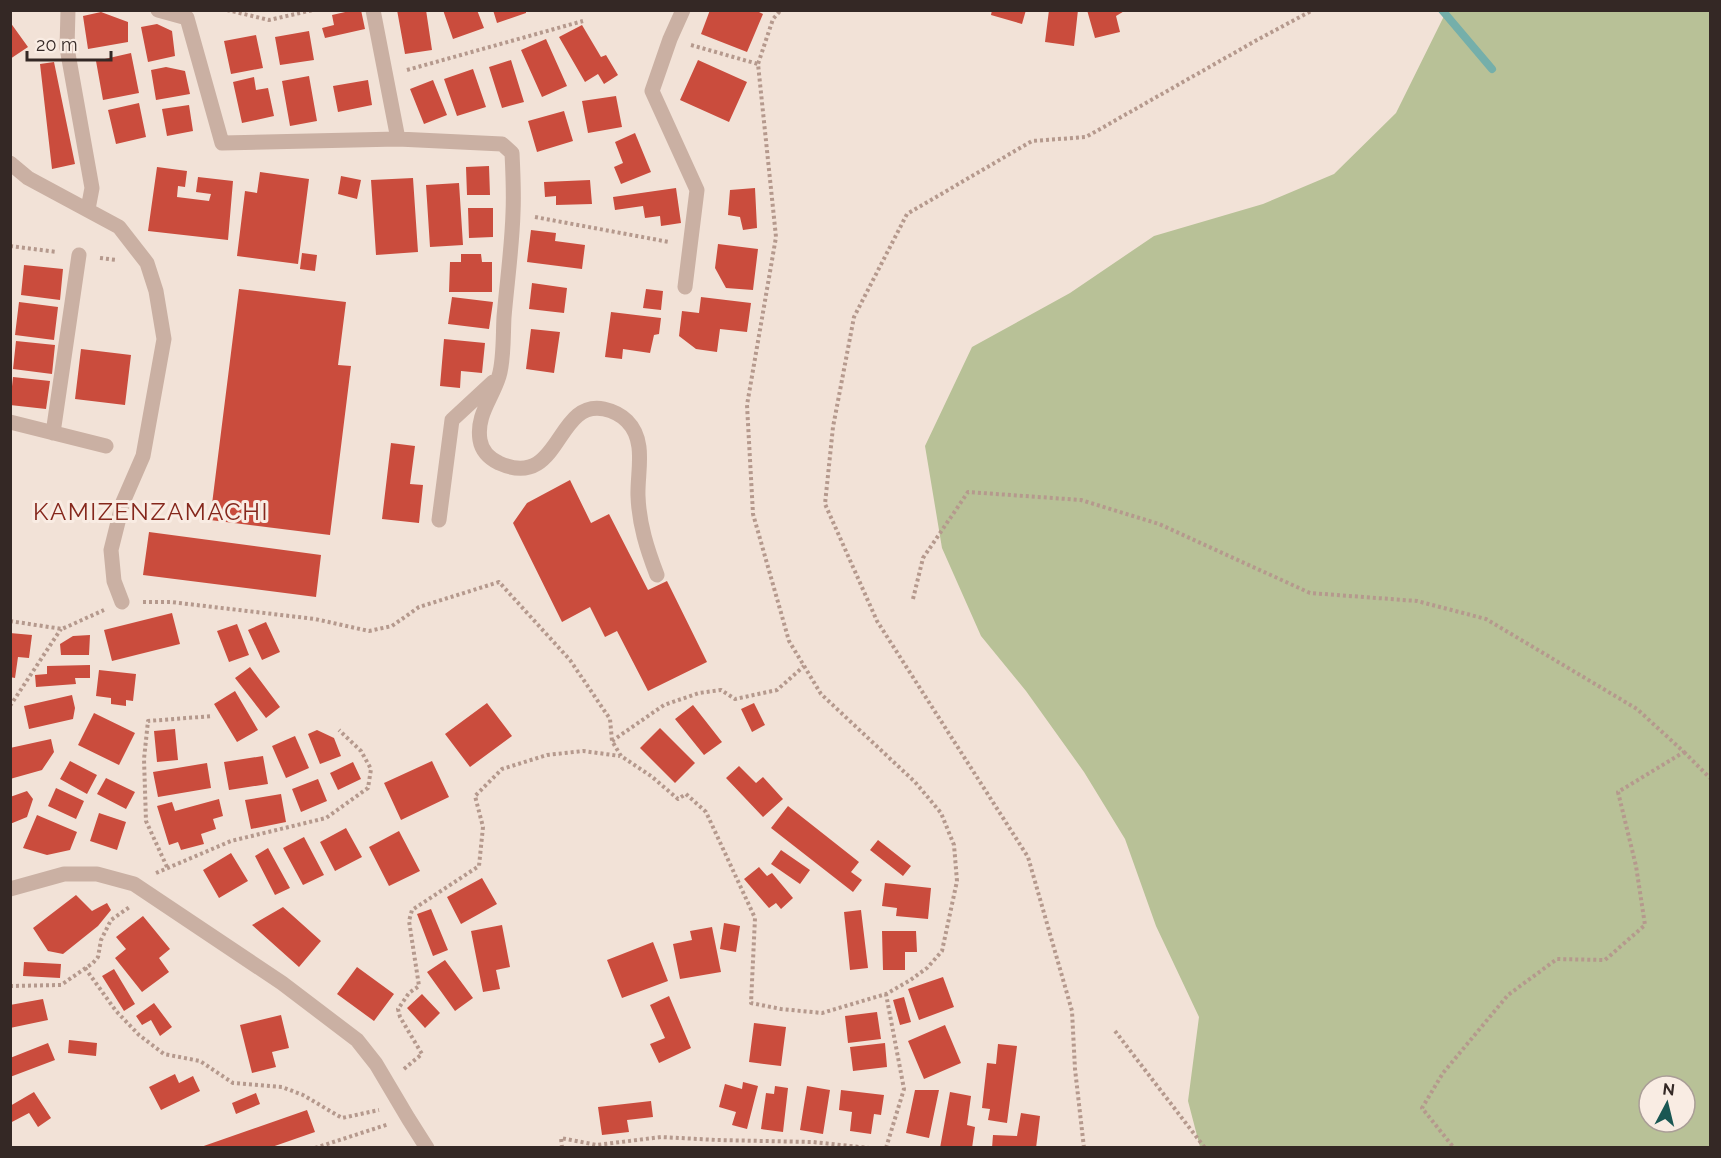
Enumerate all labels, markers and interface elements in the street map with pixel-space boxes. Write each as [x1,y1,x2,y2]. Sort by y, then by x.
scale bar [27,24,111,62]
text: 20 m [36,34,78,55]
district label: KAMIZENZAMACHI [33,497,269,526]
north arrow [1637,1074,1697,1134]
text: N [1662,1079,1676,1100]

